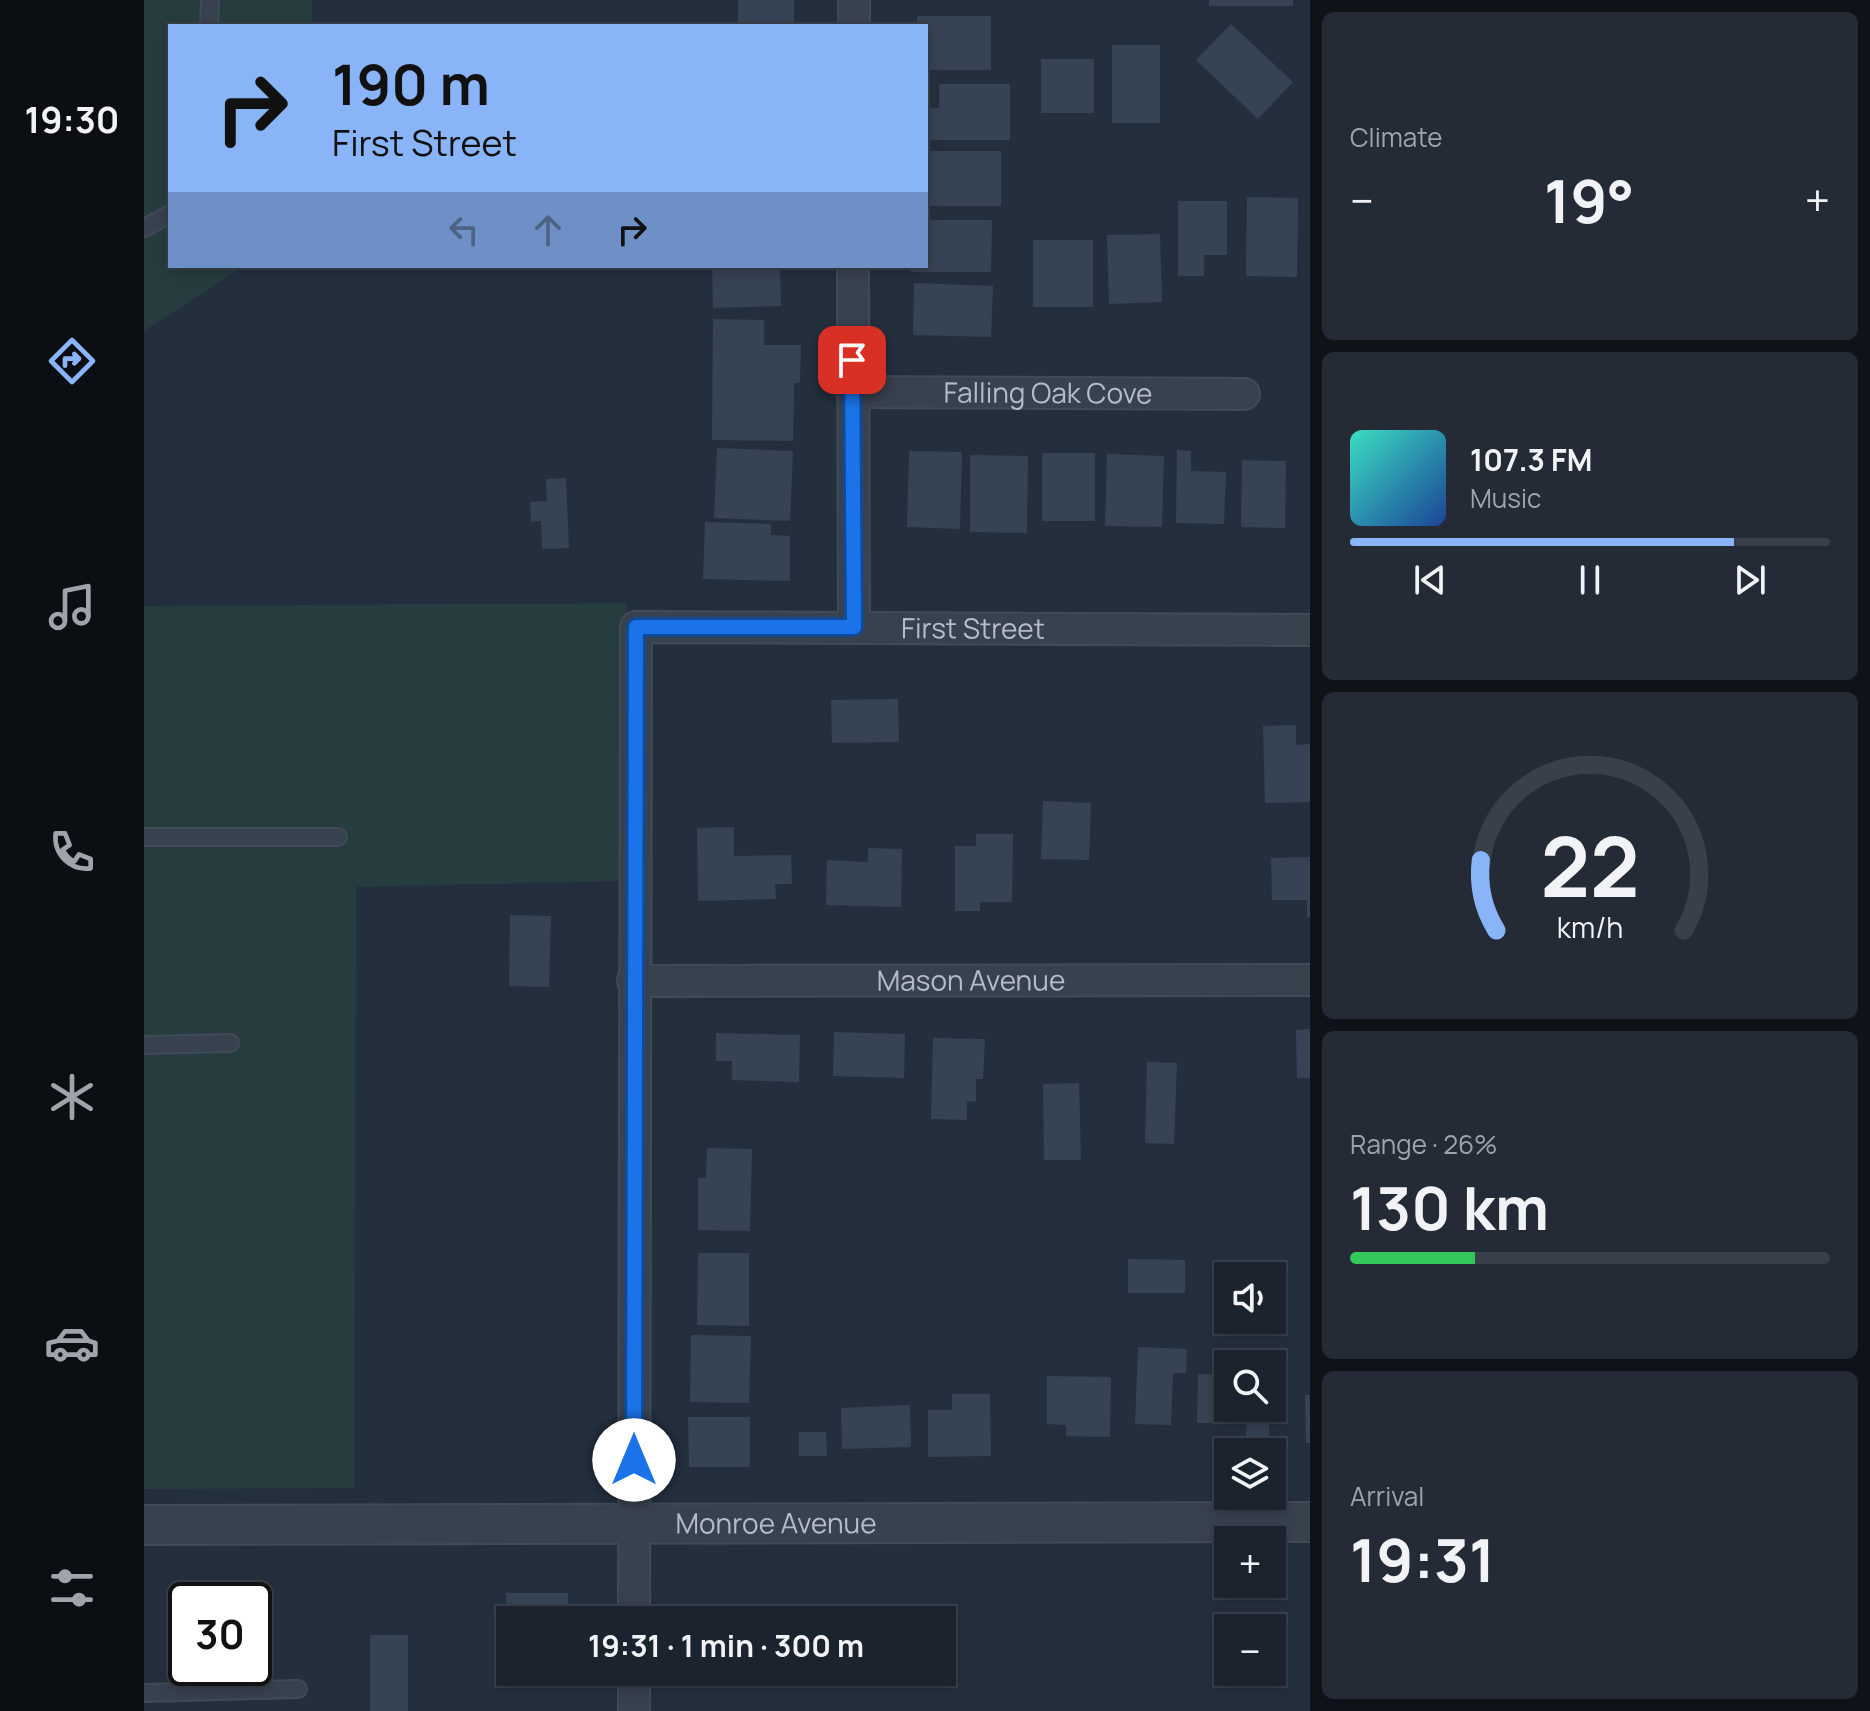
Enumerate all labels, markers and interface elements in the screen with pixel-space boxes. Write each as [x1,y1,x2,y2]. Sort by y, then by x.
text: 190 m [332,45,490,122]
icon: right [200,56,304,160]
text: 19:30 [24,95,120,144]
text: First Street [332,118,517,167]
text: Climate [1350,119,1442,155]
text: 19° [1544,159,1634,241]
text: − [1350,170,1374,230]
text: + [1805,170,1830,230]
icon: left [442,208,486,252]
icon: ahead [526,208,570,252]
icon: right [610,208,654,252]
pin [818,326,886,394]
icon: directions [44,333,100,389]
icon: arrive [830,338,874,382]
street label: Falling Oak Cove [943,372,1153,412]
text: 107.3 FM [1470,439,1592,480]
text: Music [1470,480,1541,516]
icon: previous [1408,558,1452,602]
icon: pause [1568,558,1612,602]
icon: next [1728,558,1772,602]
icon: music [44,579,100,635]
street label: First Street [901,608,1045,647]
text: 22 [1540,808,1640,922]
icon: phone [44,824,100,880]
text: km/h [1557,909,1623,948]
street label: Mason Avenue [877,960,1065,999]
icon: climate [44,1069,100,1125]
text: Range · 26% [1350,1126,1498,1162]
text: 130 km [1350,1166,1549,1248]
map controls [1214,1262,1286,1686]
button: sound [1214,1262,1286,1334]
icon: car [44,1315,100,1371]
button: search [1214,1350,1286,1422]
position arrow [592,1418,676,1502]
button: layers [1214,1438,1286,1510]
text: Arrival [1350,1478,1424,1514]
street label: Monroe Avenue [675,1503,877,1542]
text: 19:31 [1350,1518,1495,1600]
button: + [1214,1526,1286,1598]
icon: filters [44,1560,100,1616]
speed limit sign: 30 [168,1582,272,1686]
button: − [1214,1614,1286,1686]
text: 19:31 · 1 min · 300 m [588,1625,864,1666]

